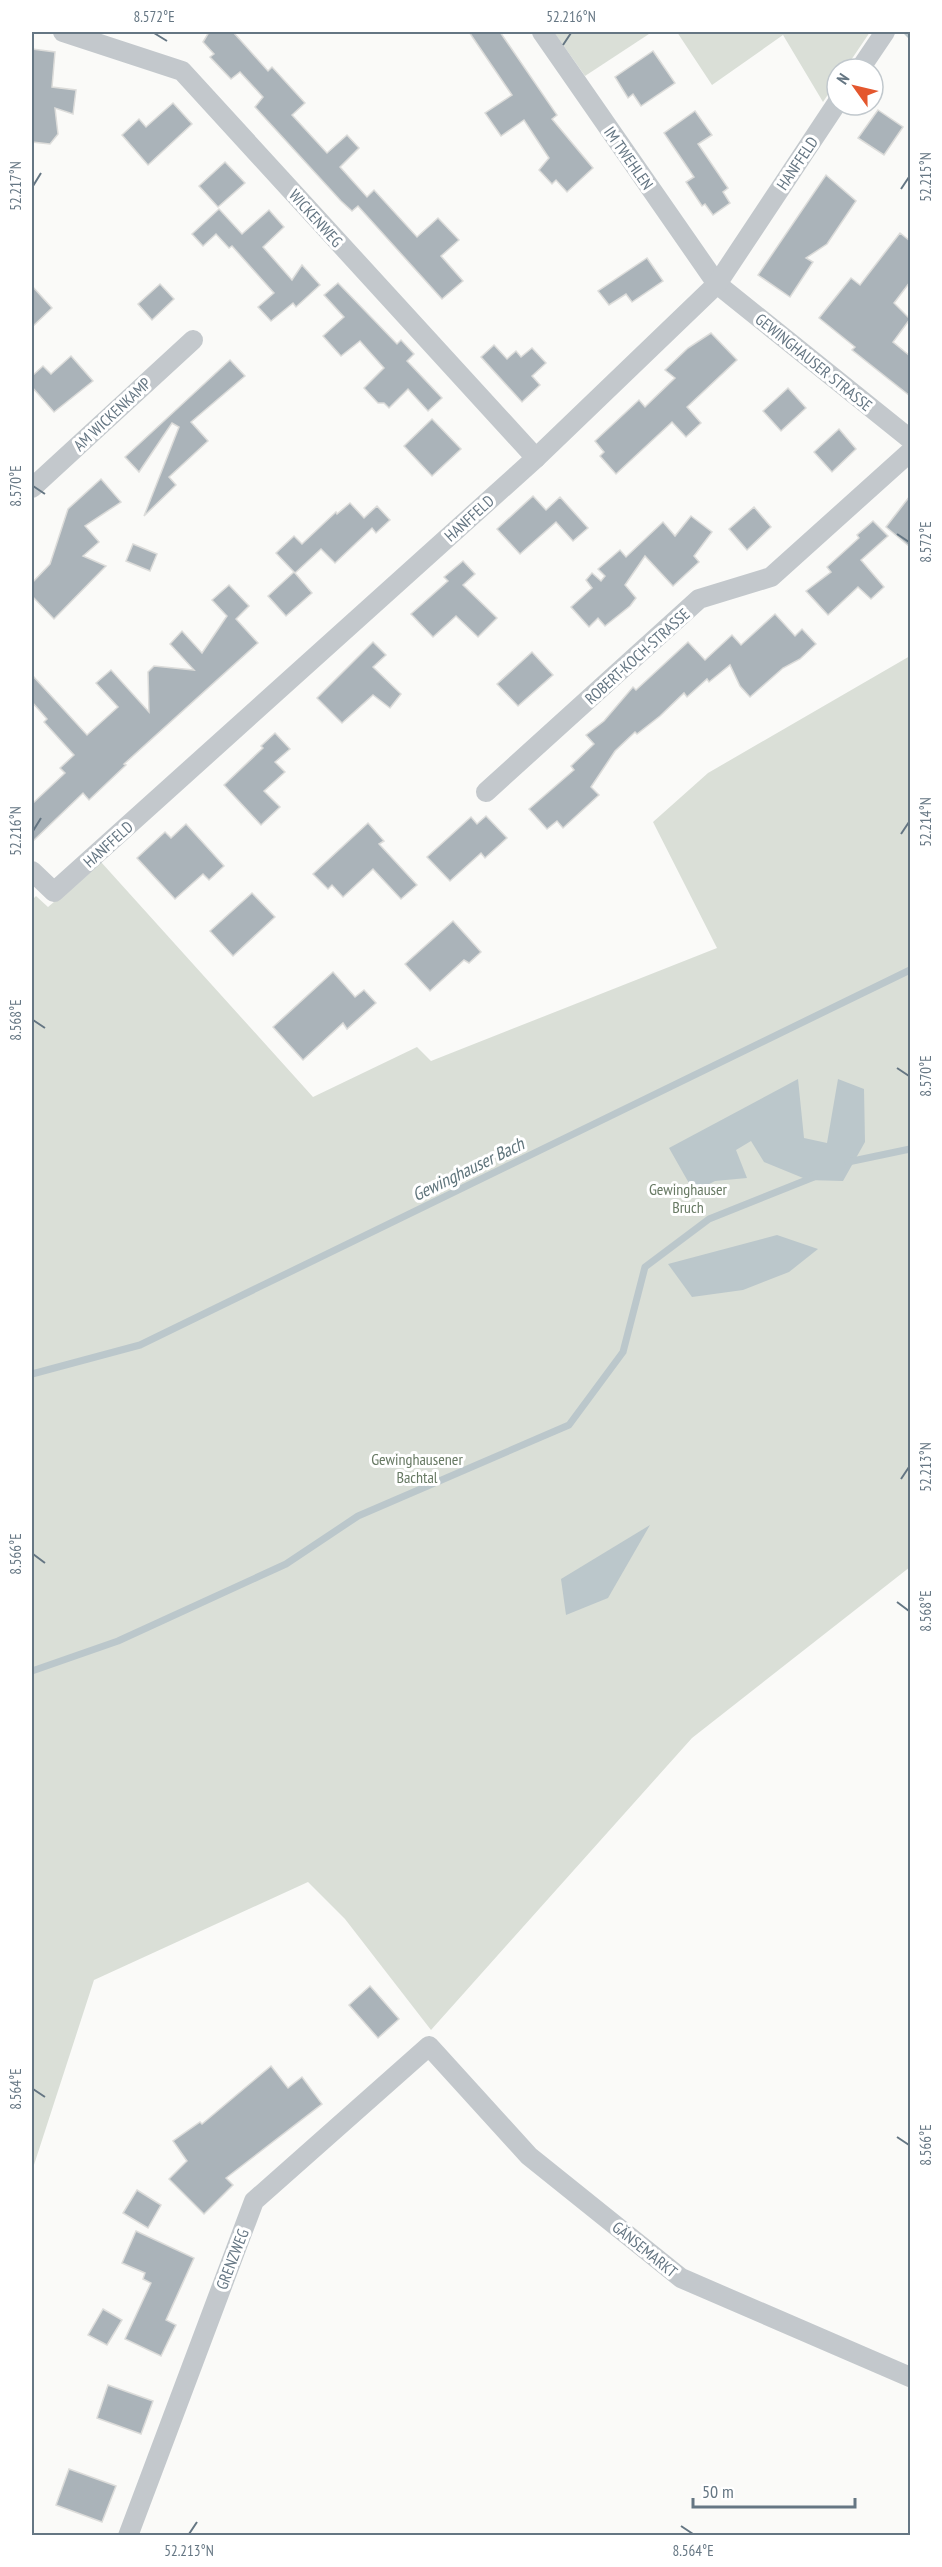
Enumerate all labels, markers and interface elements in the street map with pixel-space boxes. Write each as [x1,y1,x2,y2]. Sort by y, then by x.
text: 8.572°E [133,7,175,26]
text: 52.216°N [546,7,596,26]
north arrow [825,57,885,117]
text: N [832,69,853,88]
street label: IM TWEHLEN [600,123,658,193]
street label: HANFFELD [772,133,822,193]
text: 52.215°N [916,152,935,202]
text: 52.217°N [6,161,25,211]
street label: WICKENWEG [285,185,347,251]
street label: GEWINGHAUSER STRASSE [752,309,877,415]
street label: AM WICKENKAMP [69,373,155,455]
text: 8.570°E [6,465,25,507]
street label: HANFFELD [440,491,498,545]
text: 8.572°E [916,521,935,563]
street label: ROBERT-KOCH-STRASSE [581,604,694,708]
text: 52.214°N [916,797,935,847]
text: 52.216°N [6,806,25,856]
street label: HANFFELD [79,817,137,871]
text: 8.568°E [6,999,25,1041]
text: 8.570°E [916,1055,935,1097]
water label: Gewinghauser Bach [408,1132,529,1206]
park label: Gewinghauser Bruch [649,1179,728,1217]
text: 52.213°N [916,1442,935,1492]
park label: Gewinghausener Bachtal [371,1449,463,1487]
text: 8.566°E [6,1533,25,1575]
text: 8.568°E [916,1590,935,1632]
text: 8.564°E [6,2068,25,2110]
text: 8.566°E [916,2124,935,2166]
street label: GÄNSEMARKT [608,2217,682,2281]
street label: GRENZWEG [211,2226,253,2292]
scale bar [693,2471,855,2509]
text: 50 m [702,2480,734,2503]
text: 52.213°N [164,2541,214,2560]
text: 8.564°E [672,2541,714,2560]

